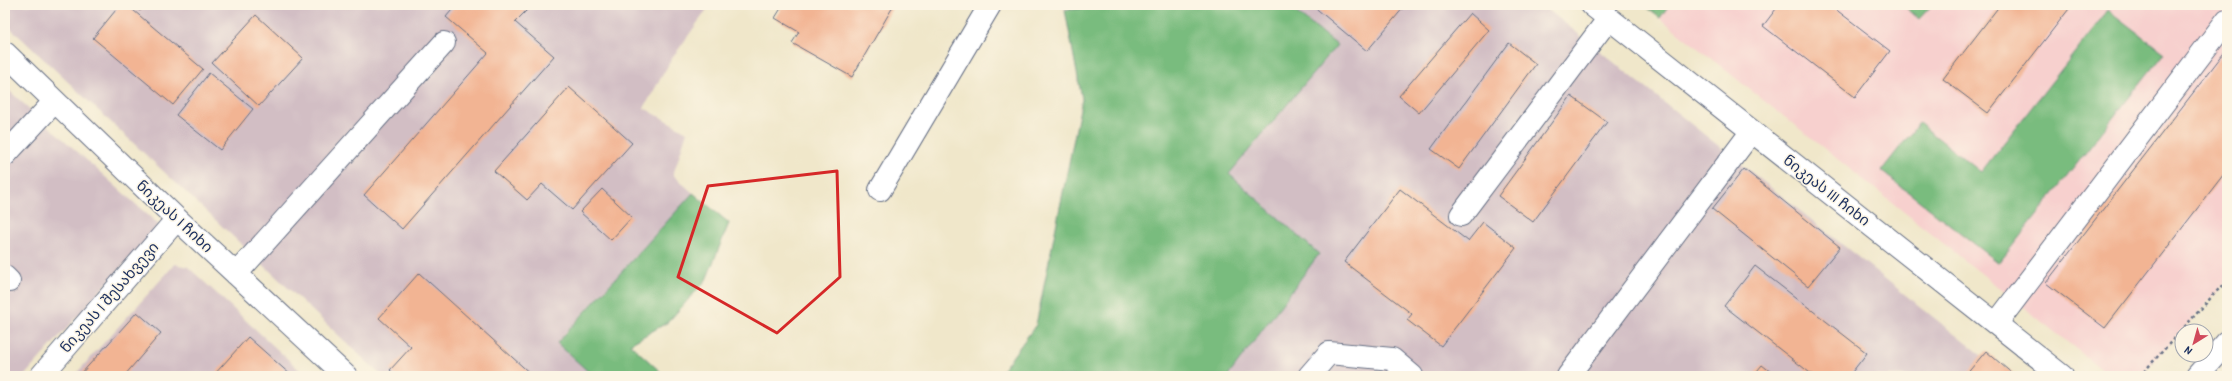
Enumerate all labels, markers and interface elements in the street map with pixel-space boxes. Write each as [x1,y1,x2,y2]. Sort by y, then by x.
street label: ნიკეას III ჩიხი [1779,149,1875,231]
street label: ნიკეას I ჩიხი [132,175,218,257]
street label: ნიკეას I შესახვევი [55,237,163,357]
north arrow [2174,323,2214,363]
text: N [2181,344,2195,358]

